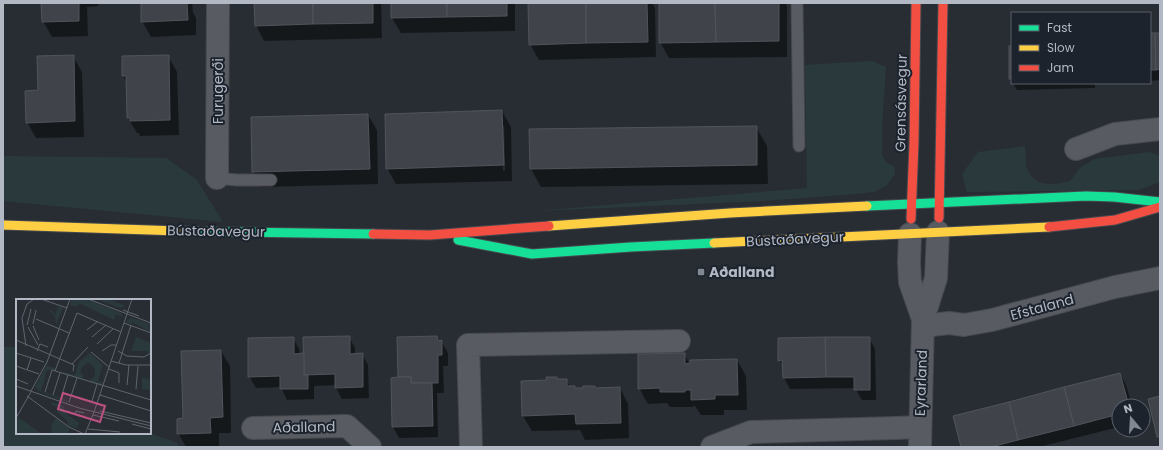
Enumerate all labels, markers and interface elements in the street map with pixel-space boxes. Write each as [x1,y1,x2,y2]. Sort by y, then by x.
legend [1011,12,1151,84]
text: Fast [1047,19,1072,36]
text: Slow [1047,39,1075,56]
street label: Grensásvegur [890,54,912,152]
street label: Furugerði [208,58,228,124]
text: Jam [1047,59,1074,76]
street label: Bústaðavegur [167,220,265,242]
street label: Bústaðavegur [746,226,844,252]
place label: Aðalland [709,262,775,282]
marker: Aðalland [696,267,706,277]
street label: Efstaland [1008,289,1076,325]
inset map [16,299,151,434]
street label: Eyrarland [910,350,932,416]
north arrow [1111,398,1151,438]
text: N [1121,400,1134,417]
street label: Aðalland [273,416,335,438]

